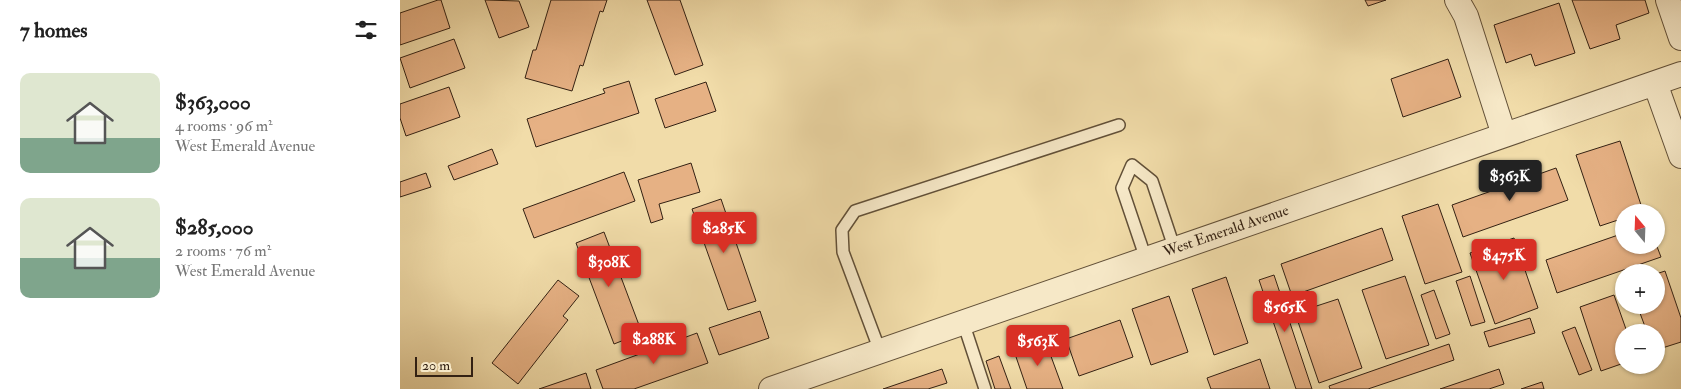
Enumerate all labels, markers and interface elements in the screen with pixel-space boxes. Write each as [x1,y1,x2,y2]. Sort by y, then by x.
icon: filters [352,16,380,44]
text: 7 homes [20,17,87,44]
text: $363,000 [175,89,251,116]
icon: home [60,93,120,153]
text: 4 rooms · 96 m² [175,116,273,136]
text: West Emerald Avenue [175,136,315,156]
pin: $363K [1475,160,1545,202]
text: $363K [1490,166,1530,186]
street label: West Emerald Avenue [1160,201,1291,262]
north arrow [1615,204,1665,254]
map controls [1615,204,1665,374]
pin: $285K [689,212,759,254]
text: $285,000 [175,214,254,241]
icon: home [60,218,120,278]
text: $285K [703,218,745,238]
pin: $475K [1469,238,1539,281]
text: 2 rooms · 76 m² [175,241,271,261]
text: $475K [1483,245,1525,265]
pin: $308K [574,246,644,288]
text: $308K [588,252,630,272]
text: West Emerald Avenue [175,261,315,281]
button: + [1615,264,1665,314]
pin: $565K [1250,290,1320,333]
text: $565K [1264,297,1306,317]
pin: $288K [619,322,689,365]
pin: $563K [1003,324,1073,367]
button: − [1615,324,1665,374]
text: $288K [632,329,676,349]
text: $563K [1017,331,1059,351]
scale bar [415,354,472,377]
text: 20 m [422,357,450,374]

